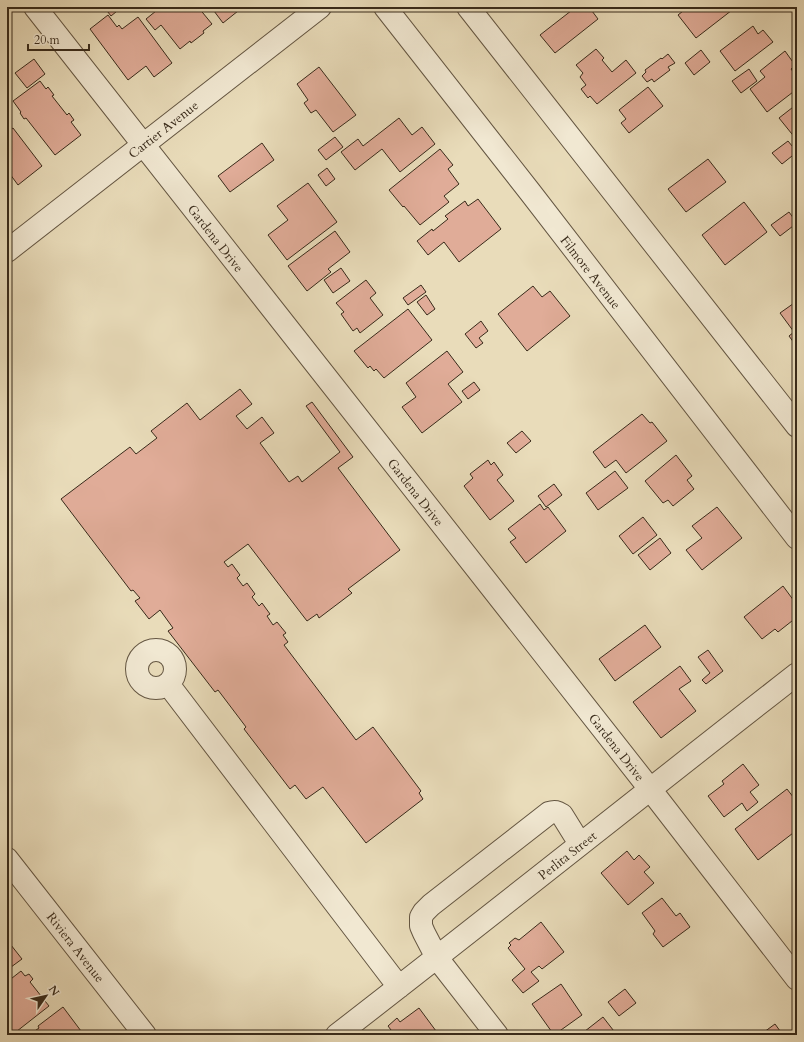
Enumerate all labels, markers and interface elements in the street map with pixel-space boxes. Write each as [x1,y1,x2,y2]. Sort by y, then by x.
scale bar [28,26,89,52]
text: 20 m [34,32,61,48]
street label: Cartier Avenue [125,97,202,163]
street label: Gardena Drive [183,201,247,276]
street label: Filmore Avenue [556,232,625,313]
street label: Gardena Drive [383,455,447,530]
street label: Gardena Drive [584,710,648,785]
street label: Perlita Street [535,827,601,884]
street label: Riviera Avenue [42,909,108,987]
north arrow [26,976,66,1016]
text: N [45,983,63,999]

